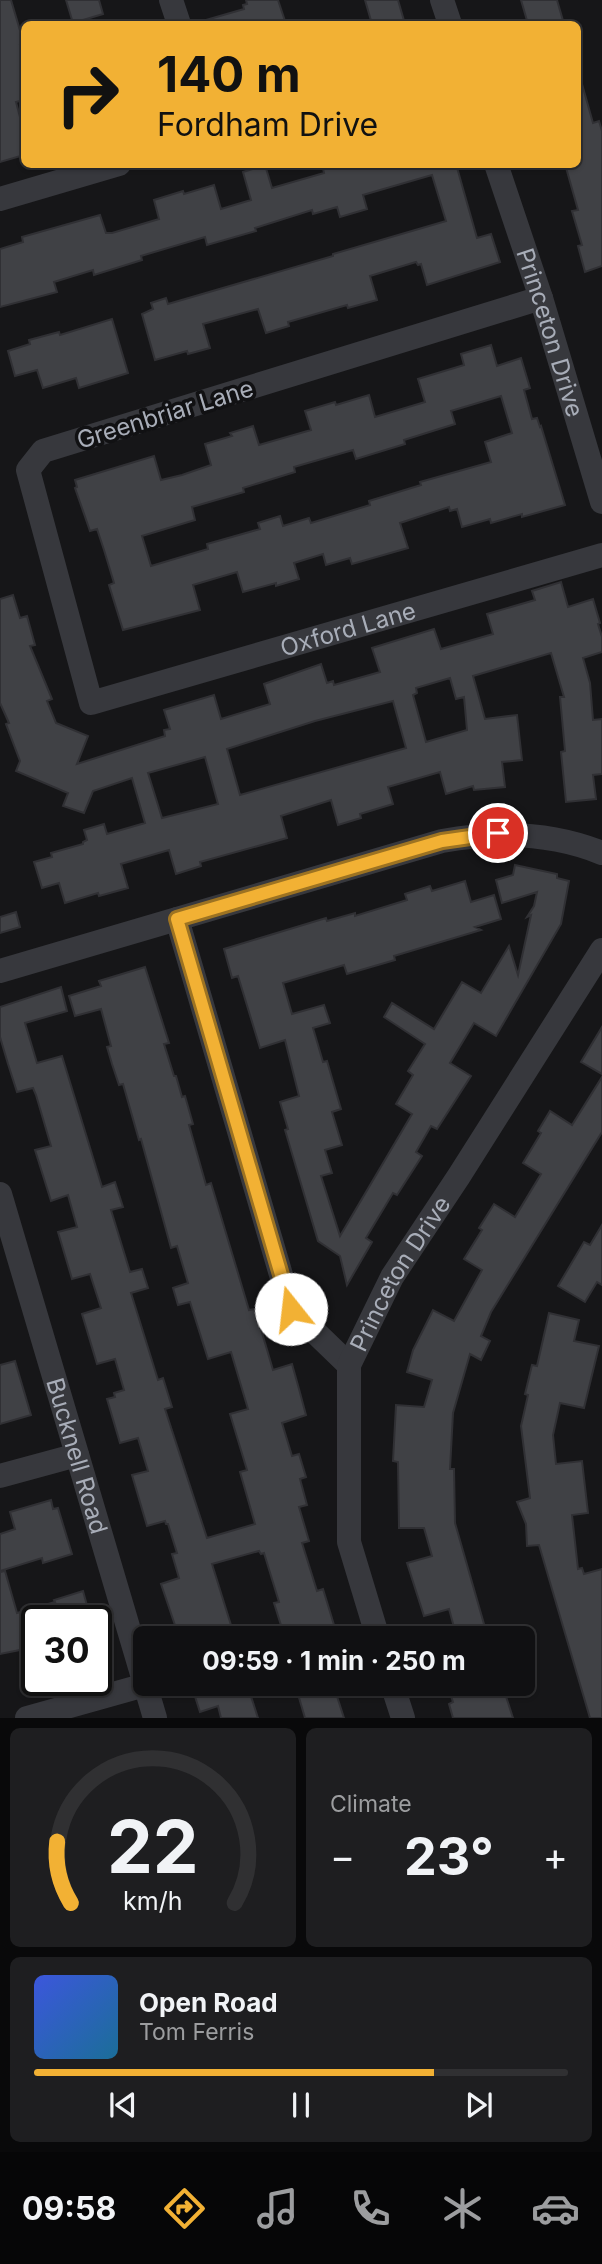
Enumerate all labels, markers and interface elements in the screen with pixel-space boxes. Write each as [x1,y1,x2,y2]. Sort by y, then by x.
text: 140 m [157,45,301,104]
icon: right [42,49,133,140]
text: Fordham Drive [157,105,378,144]
street label: Princeton Drive [511,244,590,420]
street label: Greenbriar Lane [73,373,257,455]
street label: Oxford Lane [277,595,419,662]
pin [468,803,528,863]
icon: arrive [479,814,517,852]
street label: Princeton Drive [344,1190,456,1356]
position arrow [254,1272,328,1346]
street label: Bucknell Road [41,1374,114,1537]
speed limit sign: 30 [21,1605,112,1696]
text: 09:59 · 1 min · 250 m [202,1645,466,1676]
text: Climate [330,1790,412,1818]
text: 22 [107,1803,199,1892]
text: 23° [404,1825,494,1888]
text: − [330,1833,355,1879]
text: + [543,1833,568,1879]
text: km/h [123,1886,183,1916]
text: Open Road [139,1987,278,2018]
text: Tom Ferris [139,2018,254,2046]
icon: previous [104,2086,142,2124]
icon: pause [282,2086,320,2124]
icon: next [460,2086,498,2124]
icon: directions [160,2184,209,2233]
icon: music [253,2184,302,2233]
icon: phone [346,2184,395,2233]
icon: climate [438,2184,487,2233]
icon: car [531,2184,580,2233]
text: 09:58 [22,2189,116,2228]

